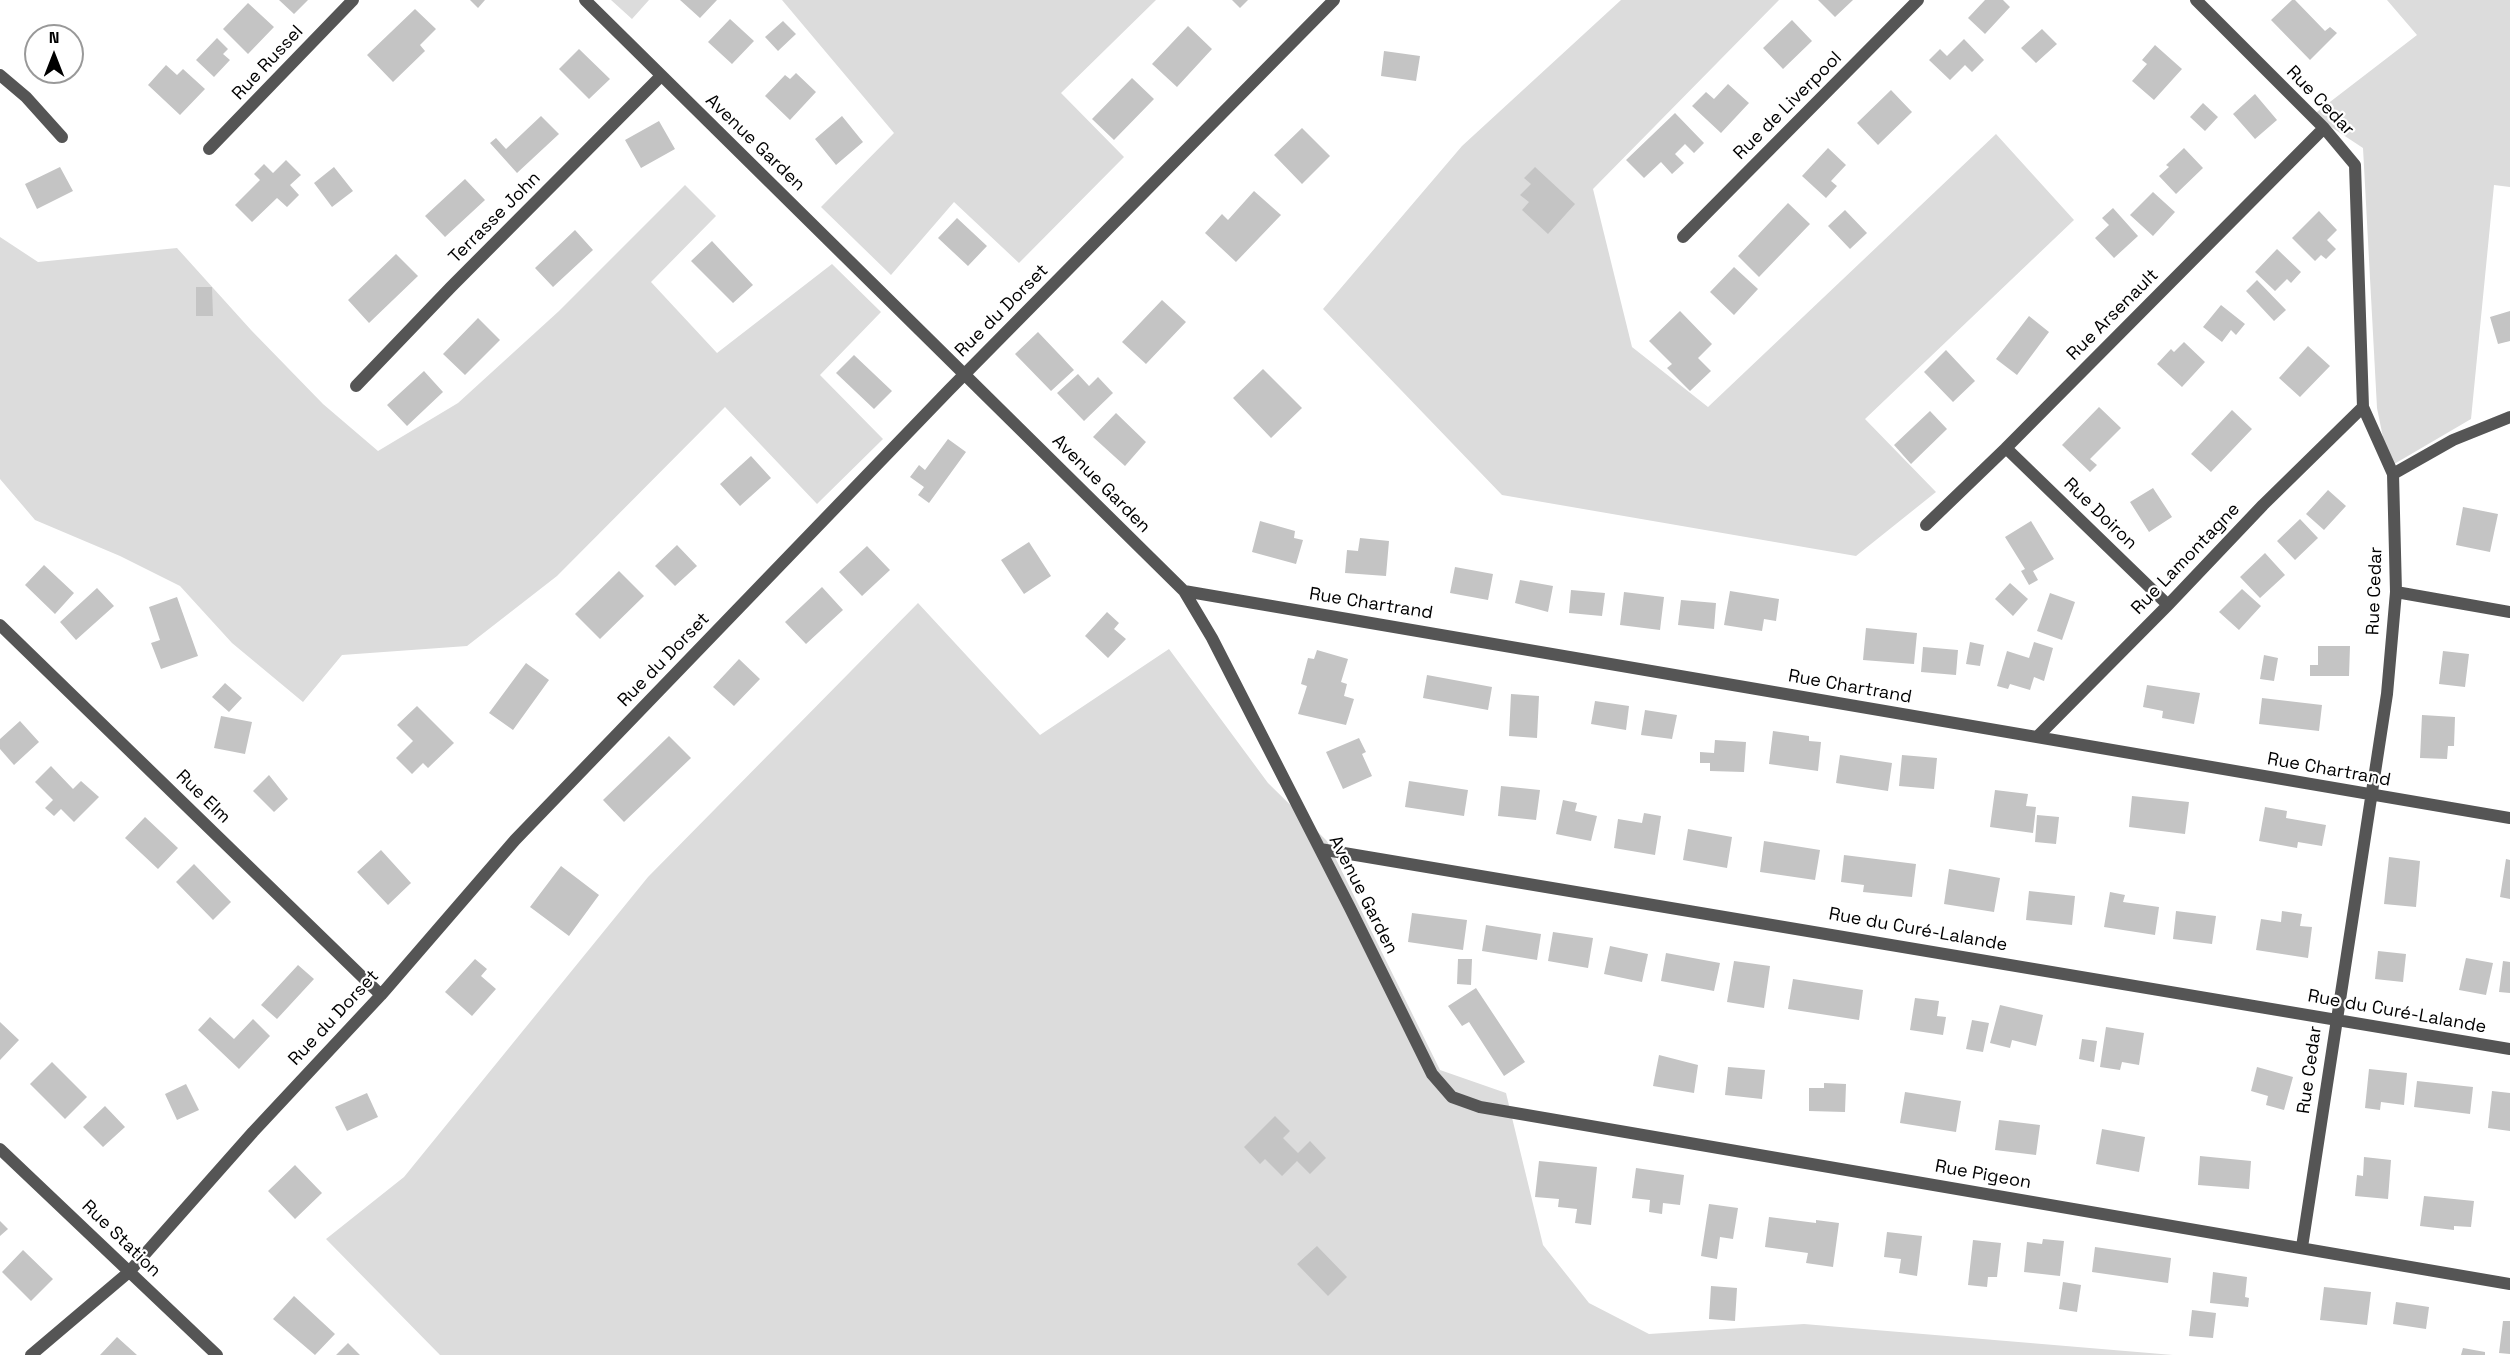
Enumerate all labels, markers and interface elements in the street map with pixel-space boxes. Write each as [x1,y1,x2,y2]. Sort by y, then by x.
street label: Rue Russel [228,21,308,105]
north arrow [24,24,84,84]
text: N [49,27,59,48]
street label: Rue de Liverpool [1730,48,1846,164]
street label: Rue Cedar [2281,62,2359,140]
street label: Avenue Garden [701,90,809,196]
street label: Terrasse John [445,168,545,268]
street label: Rue du Dorset [951,260,1053,362]
street label: Rue Arsenault [2063,265,2163,365]
street label: Avenue Garden [1047,430,1155,538]
street label: Rue Doiron [2059,474,2141,554]
street label: Rue Lamontagne [2127,499,2245,619]
street label: Rue Cedar [2363,546,2387,636]
street label: Rue Chartrand [1308,584,1434,624]
street label: Rue du Dorset [614,608,714,712]
street label: Rue Chartrand [1787,666,1913,708]
street label: Rue Chartrand [2266,749,2392,791]
street label: Rue Elm [171,766,235,828]
street label: Avenue Garden [1324,832,1402,958]
street label: Rue du Curé-Lalande [1827,904,2009,956]
street label: Rue du Dorset [284,966,384,1070]
street label: Rue du Curé-Lalande [2306,986,2488,1038]
street label: Rue Cedar [2293,1025,2327,1115]
street label: Rue Pigeon [1933,1156,2033,1194]
street label: Rue Station [77,1196,165,1282]

